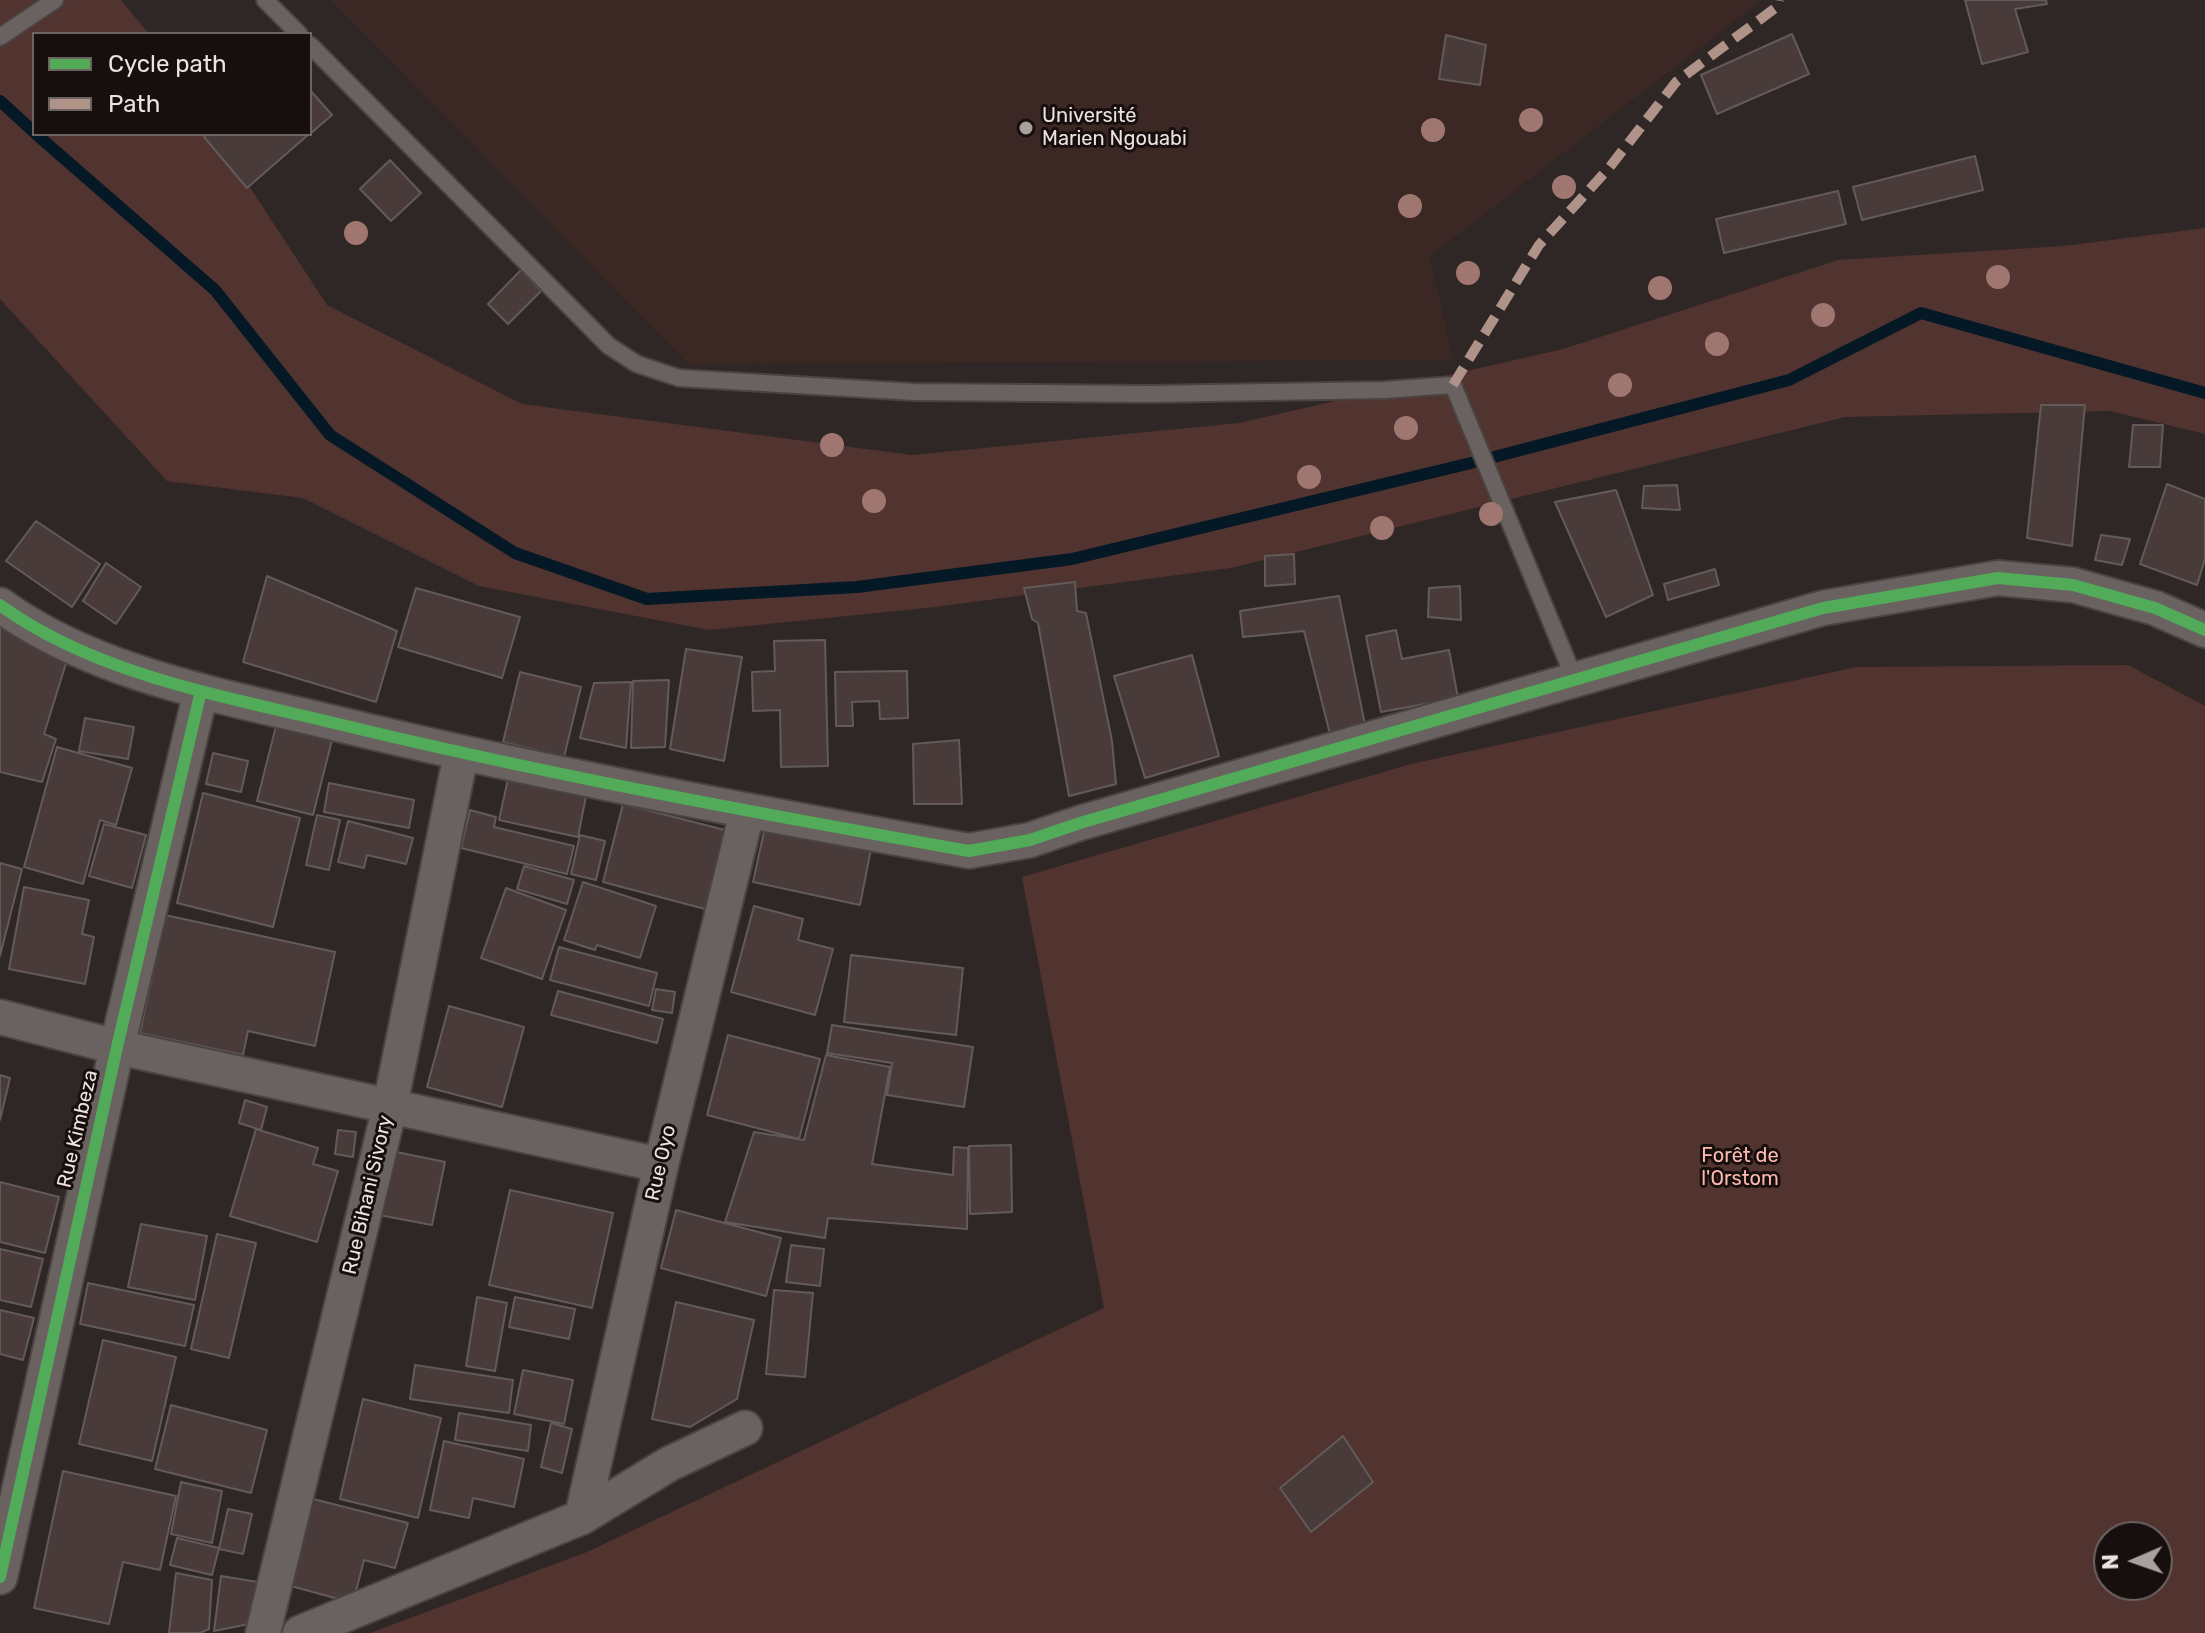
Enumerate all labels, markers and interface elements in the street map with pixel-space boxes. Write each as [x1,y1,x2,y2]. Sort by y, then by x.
legend [32,32,312,136]
text: Cycle path [108,50,227,78]
text: Path [108,90,160,118]
place label: Université Marien Ngouabi [1042,104,1187,151]
marker: Université Marien Ngouabi [1017,119,1035,137]
street label: Rue Kimbeza [53,1068,103,1190]
street label: Rue Bihani Sivory [338,1113,398,1277]
street label: Rue Oyo [641,1123,681,1203]
park label: Forêt de l'Orstom [1701,1144,1779,1191]
north arrow [2093,1521,2173,1601]
text: N [2097,1553,2124,1570]

